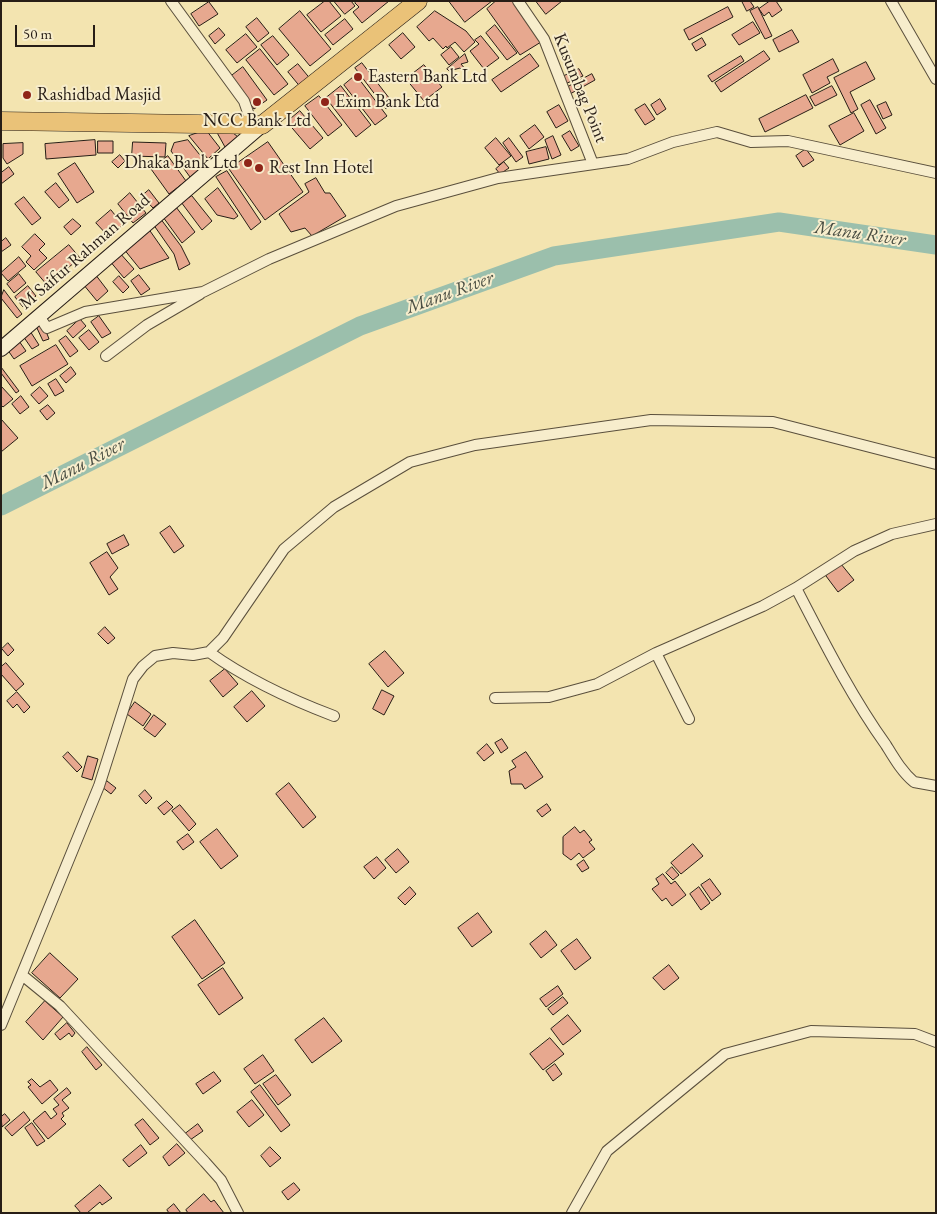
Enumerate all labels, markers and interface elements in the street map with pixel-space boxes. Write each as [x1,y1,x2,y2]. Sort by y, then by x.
scale bar [18,15,98,47]
text: 50 m [23,24,52,43]
street label: Kusumbag Point [548,30,612,146]
place label: Eastern Bank Ltd [368,66,487,88]
marker: Eastern Bank Ltd [352,71,364,83]
place label: Rashidbad Masjid [37,84,161,106]
marker: Rashidbad Masjid [21,89,33,101]
place label: Exim Bank Ltd [335,91,439,113]
marker: NCC Bank Ltd [251,96,263,108]
marker: Exim Bank Ltd [319,96,331,108]
place label: NCC Bank Ltd [203,110,311,132]
place label: Dhaka Bank Ltd [124,152,238,174]
marker: Dhaka Bank Ltd [242,157,254,169]
place label: Rest Inn Hotel [269,157,373,179]
marker: Rest Inn Hotel [253,162,265,174]
street label: M Saifur Rahman Road [15,189,155,315]
water label: Manu River [813,216,907,252]
water label: Manu River [403,267,497,319]
water label: Manu River [37,433,129,495]

